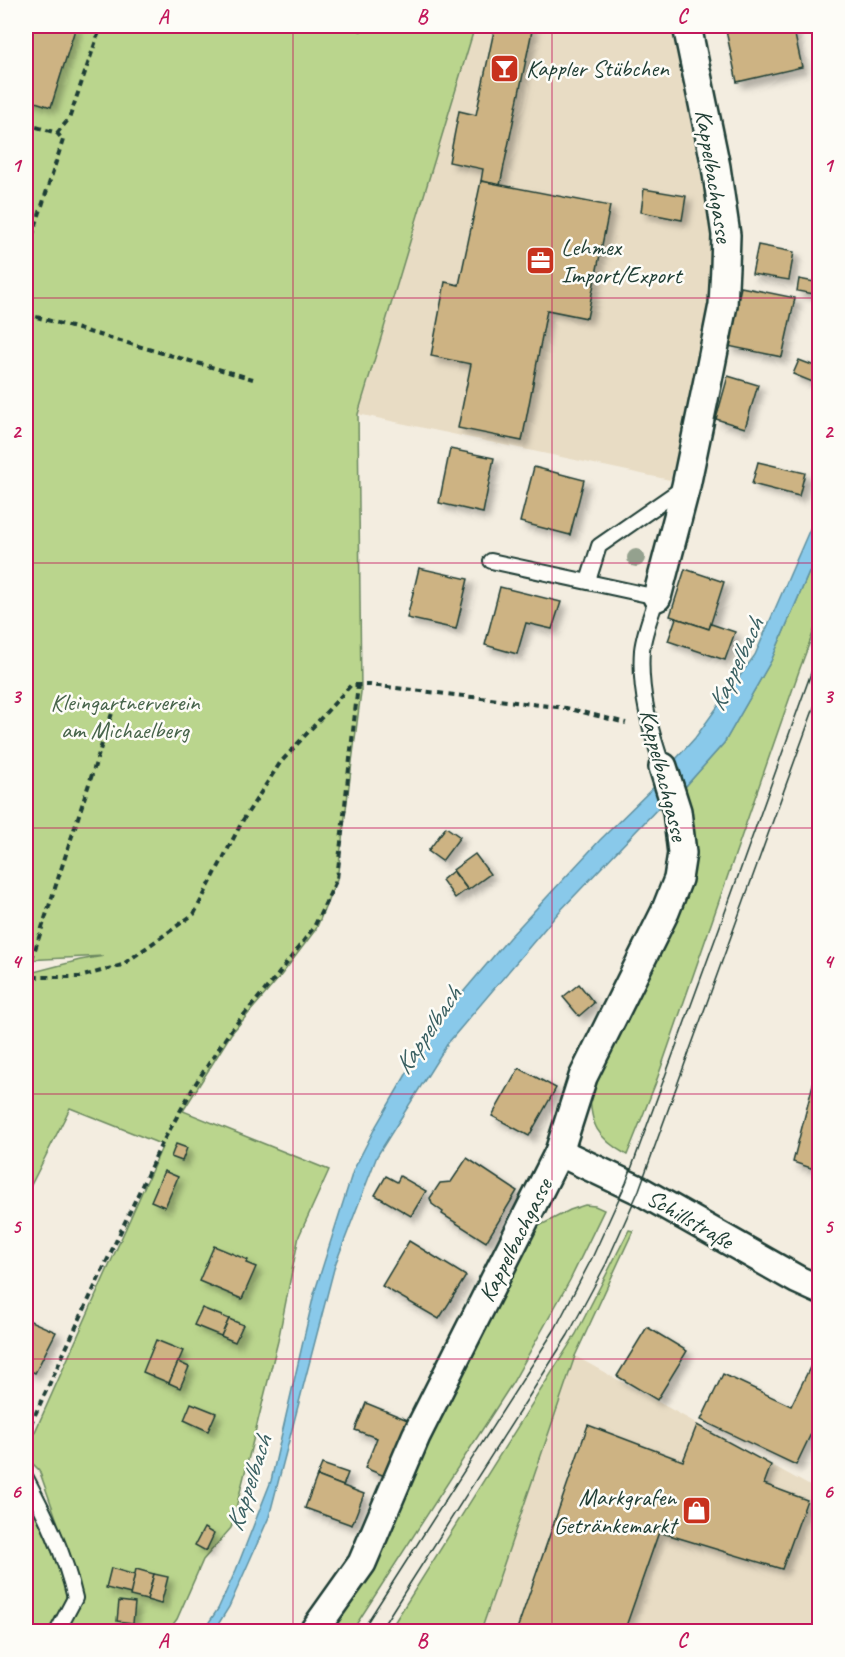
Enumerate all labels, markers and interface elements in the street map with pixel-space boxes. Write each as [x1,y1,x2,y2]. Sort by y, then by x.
text: A [158,4,170,29]
text: B [417,4,429,29]
text: C [677,4,689,29]
bar icon: Kappler Stübchen [489,52,521,84]
place label: Kappler Stübchen [526,53,670,83]
street label: Kappelbachgasse [689,107,740,247]
text: 1 [12,153,23,178]
text: 1 [824,153,835,178]
place label: Lehmex Import/Export [561,232,683,290]
office icon: Lehmex Import/Export [524,245,556,277]
text: 2 [12,419,23,444]
text: 2 [824,419,835,444]
water label: Kappelbach [700,611,772,716]
text: 3 [12,684,23,709]
text: 3 [824,684,835,709]
park label: Kleingartnerverein am Michaelberg [51,687,201,745]
street label: Kappelbachgasse [633,706,695,846]
text: 4 [12,949,24,974]
text: 4 [824,949,836,974]
water label: Kappelbach [386,978,470,1080]
street label: Kappelbachgasse [471,1171,560,1307]
street label: Schillstraße [641,1182,741,1257]
text: 5 [12,1214,23,1239]
text: 5 [824,1214,835,1239]
water label: Kappelbach [218,1429,280,1535]
text: 6 [11,1479,22,1504]
text: 6 [823,1479,834,1504]
place label: Markgrafen Getränkemarkt [554,1482,679,1540]
shop icon: Markgrafen Getränkemarkt [681,1495,713,1527]
text: A [158,1628,170,1653]
text: B [417,1628,429,1653]
text: C [677,1628,689,1653]

